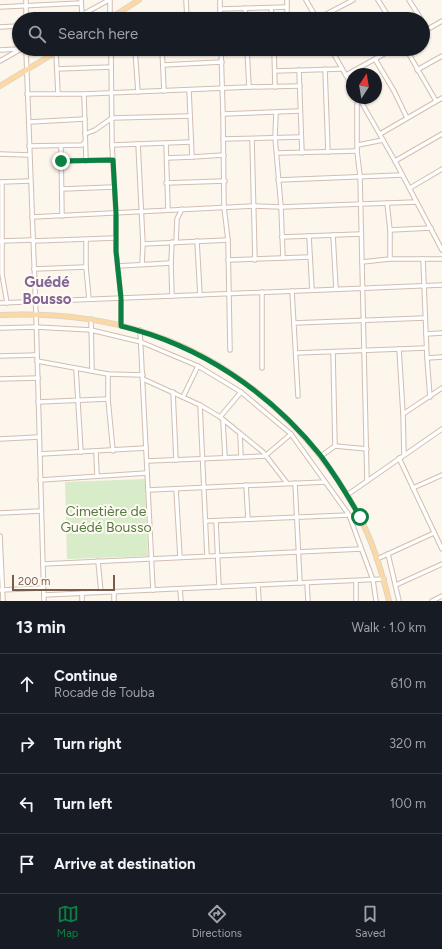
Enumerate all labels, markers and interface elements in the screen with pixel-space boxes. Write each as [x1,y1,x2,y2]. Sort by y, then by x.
search box [12,12,430,56]
icon: search [26,23,48,45]
text: Search here [58,25,138,43]
north arrow [346,68,382,104]
route end [52,152,70,170]
district label: Guédé Bousso [22,273,72,308]
park label: Cimetière de Guédé Bousso [60,503,152,536]
route start [351,508,369,526]
scale bar [12,573,115,592]
text: 200 m [18,575,50,588]
text: 13 min [16,617,66,637]
text: Walk · 1.0 km [352,620,426,635]
text: Continue [54,667,117,685]
icon: ahead [16,673,38,695]
text: 610 m [391,676,426,691]
text: Rocade de Touba [54,685,155,700]
icon: right [16,733,38,755]
text: Turn right [54,735,122,753]
text: 320 m [389,736,426,751]
icon: left [16,793,38,815]
text: Turn left [54,795,112,813]
text: 100 m [390,796,426,811]
icon: arrive [16,853,38,875]
text: Arrive at destination [54,855,195,873]
tab: Map [57,903,79,940]
tab: Directions [192,903,242,940]
tab: Saved [355,903,385,940]

